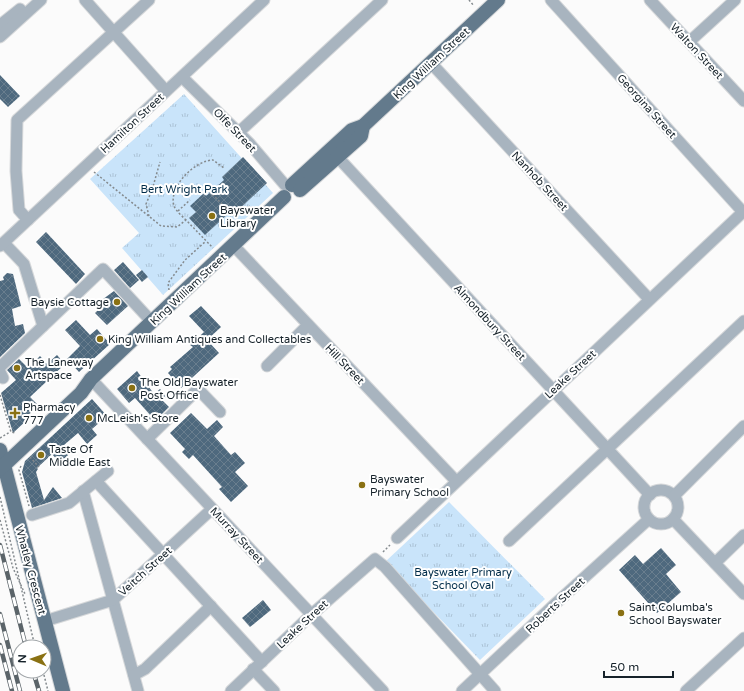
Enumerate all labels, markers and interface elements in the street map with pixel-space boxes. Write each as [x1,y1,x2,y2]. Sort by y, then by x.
street label: Walton Street [668,21,726,82]
street label: King William Street [391,25,472,102]
street label: Georgina Street [614,71,679,141]
street label: Hamilton Street [98,91,167,156]
street label: Olfe Street [211,106,259,155]
street label: Nanhob Street [509,149,570,214]
park label: Bert Wright Park [140,183,228,196]
place label: Bayswater Library [220,204,275,230]
marker: Bayswater Library [207,211,217,221]
street label: King William Street [148,251,229,328]
street label: Almondbury Street [451,282,528,363]
place label: Baysie Cottage [30,296,109,309]
marker: Baysie Cottage [112,297,122,307]
place label: King William Antiques and Collectables [108,333,311,346]
marker: King William Antiques and Collectables [95,334,105,344]
street label: Hill Street [322,342,367,387]
street label: Leake Street [542,347,599,401]
place label: The Laneway Artspace [25,356,94,382]
marker: The Laneway Artspace [12,363,22,373]
place label: The Old Bayswater Post Office [140,376,239,402]
marker: The Old Bayswater Post Office [127,383,137,393]
place label: Pharmacy 777 [23,401,76,427]
marker: Pharmacy 777 [10,408,20,418]
place label: McLeish's Store [97,412,179,425]
marker: McLeish's Store [84,413,94,423]
place label: Taste Of Middle East [49,443,111,469]
marker: Taste Of Middle East [36,450,46,460]
place label: Bayswater Primary School [370,473,449,499]
marker: Bayswater Primary School [357,480,367,490]
street label: Murray Street [207,505,266,566]
street label: Whatley Crescent [12,524,49,616]
street label: Veitch Street [116,544,175,599]
park label: Bayswater Primary School Oval [414,566,512,592]
street label: Roberts Street [523,575,587,636]
street label: Leake Street [274,597,331,651]
place label: Saint Columba's School Bayswater [629,601,722,627]
marker: Saint Columba's School Bayswater [616,608,626,618]
north arrow [12,639,52,679]
scale bar [604,653,673,679]
text: N [16,654,29,663]
text: 50 m [610,660,639,674]

